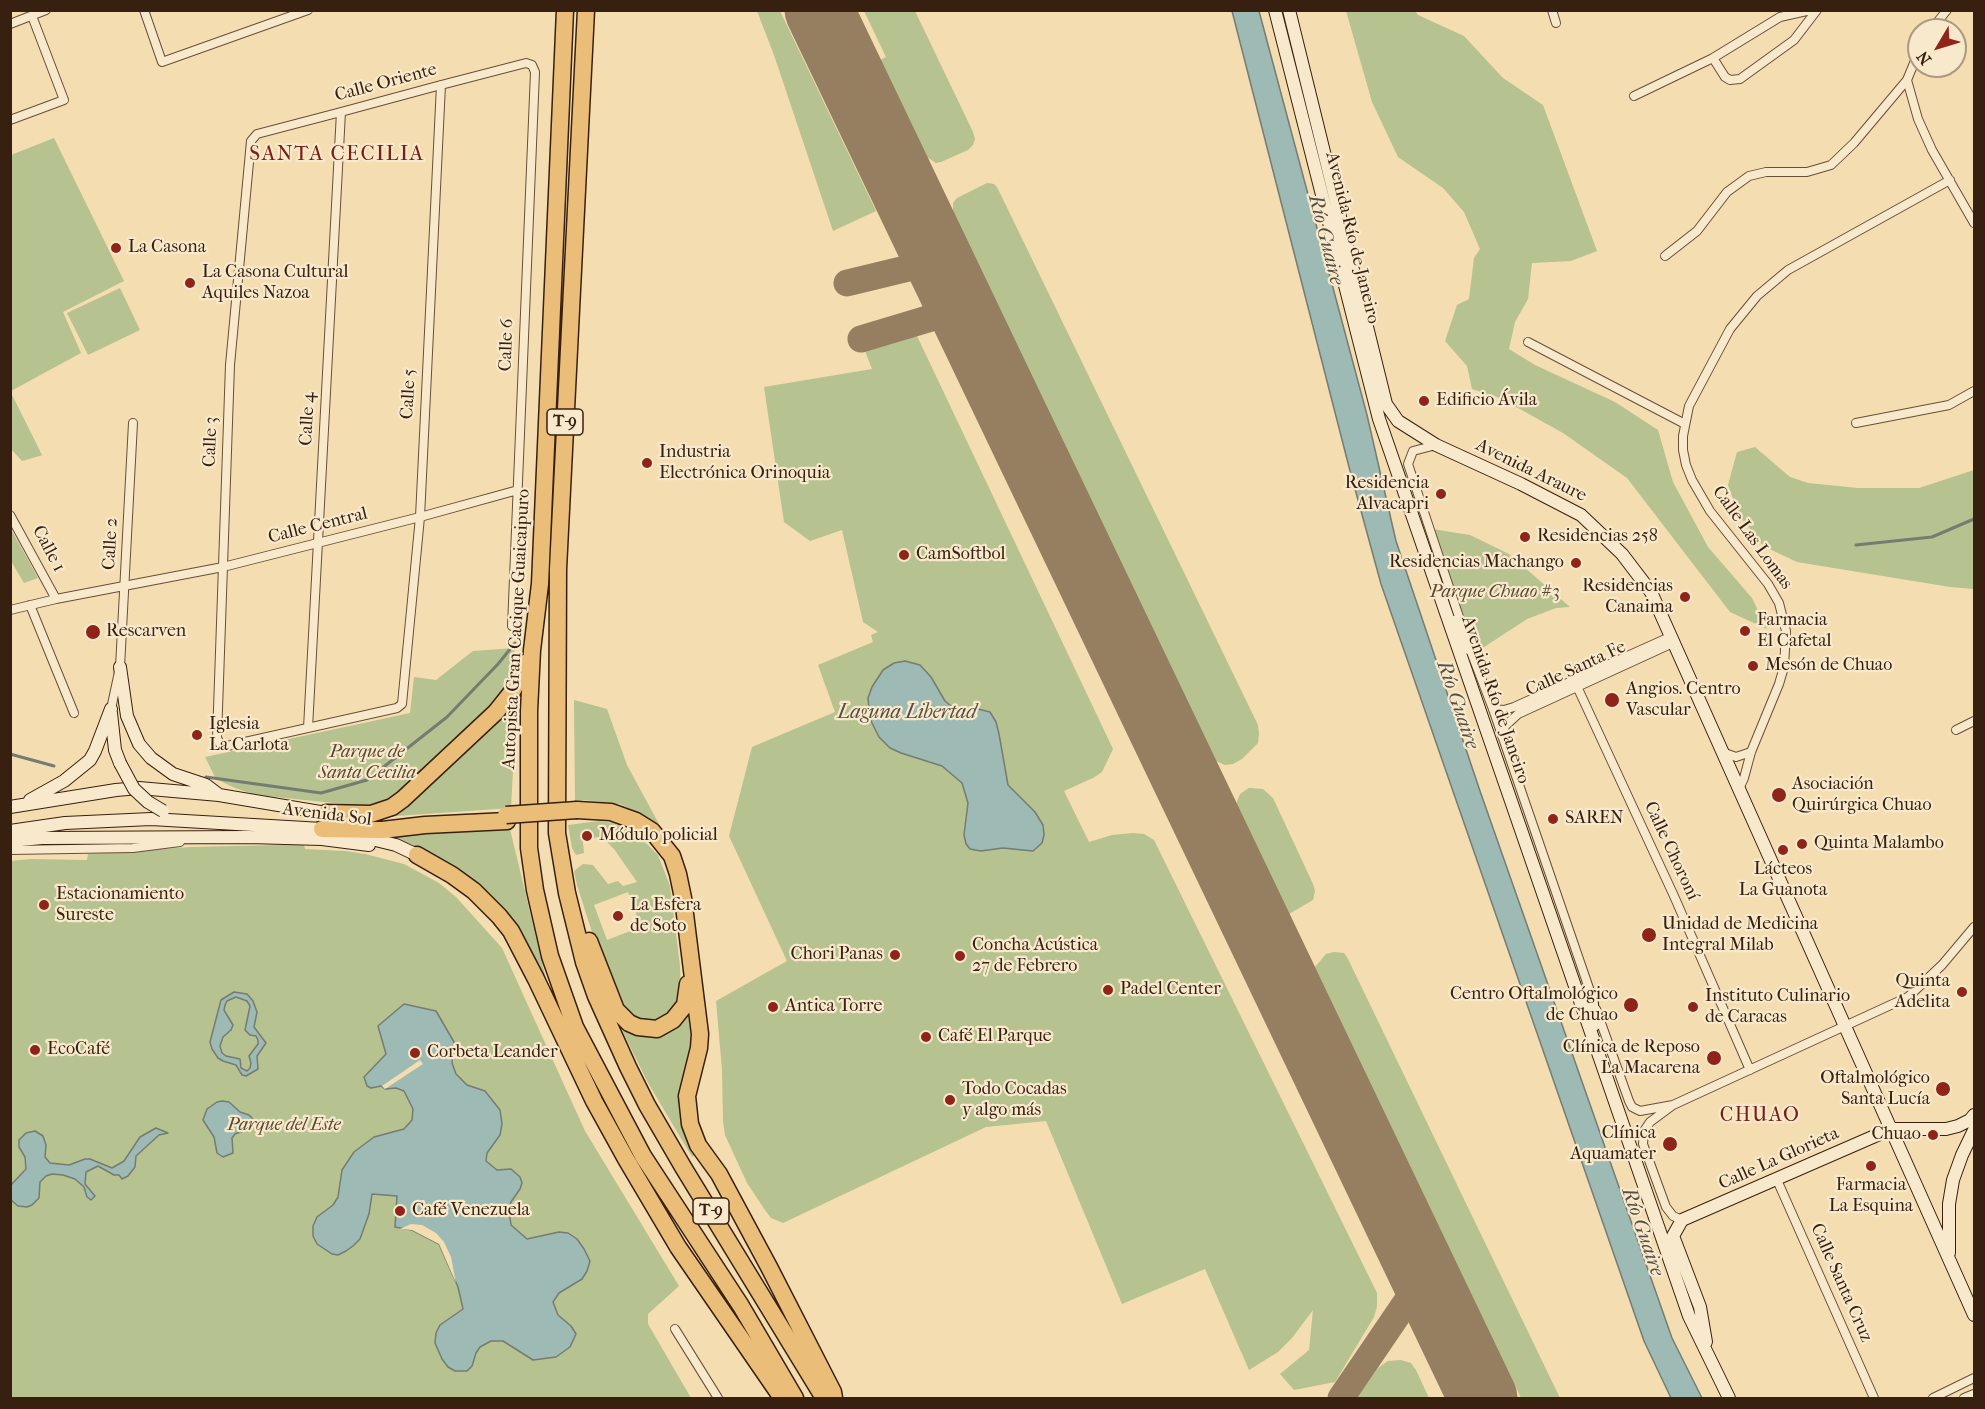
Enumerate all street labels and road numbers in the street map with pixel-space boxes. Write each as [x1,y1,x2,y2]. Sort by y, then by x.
street label: Calle Oriente [333,59,439,107]
street label: Avenida Río de Janeiro [1320,150,1384,326]
street label: Calle 6 [495,318,519,372]
street label: Calle 5 [397,368,421,420]
street label: Calle 4 [296,392,320,446]
road number: T-9 [547,409,583,435]
street label: Calle 3 [199,416,223,468]
street label: Avenida Araure [1472,435,1590,507]
street label: Calle Las Lomas [1707,482,1797,594]
street label: Autopista Gran Cacique Guaicaipuro [499,488,535,770]
street label: Calle Central [266,503,370,549]
street label: Calle 2 [99,517,123,571]
street label: Calle 1 [27,522,69,576]
street label: Avenida Río de Janeiro [1456,613,1534,787]
street label: Calle Santa Fe [1522,636,1630,702]
street label: Calle Choroní [1639,798,1703,904]
street label: Avenida Sol [281,799,373,831]
street label: Calle La Glorieta [1716,1123,1842,1195]
road number: T-9 [693,1198,729,1224]
street label: Calle Santa Cruz [1805,1220,1877,1346]

